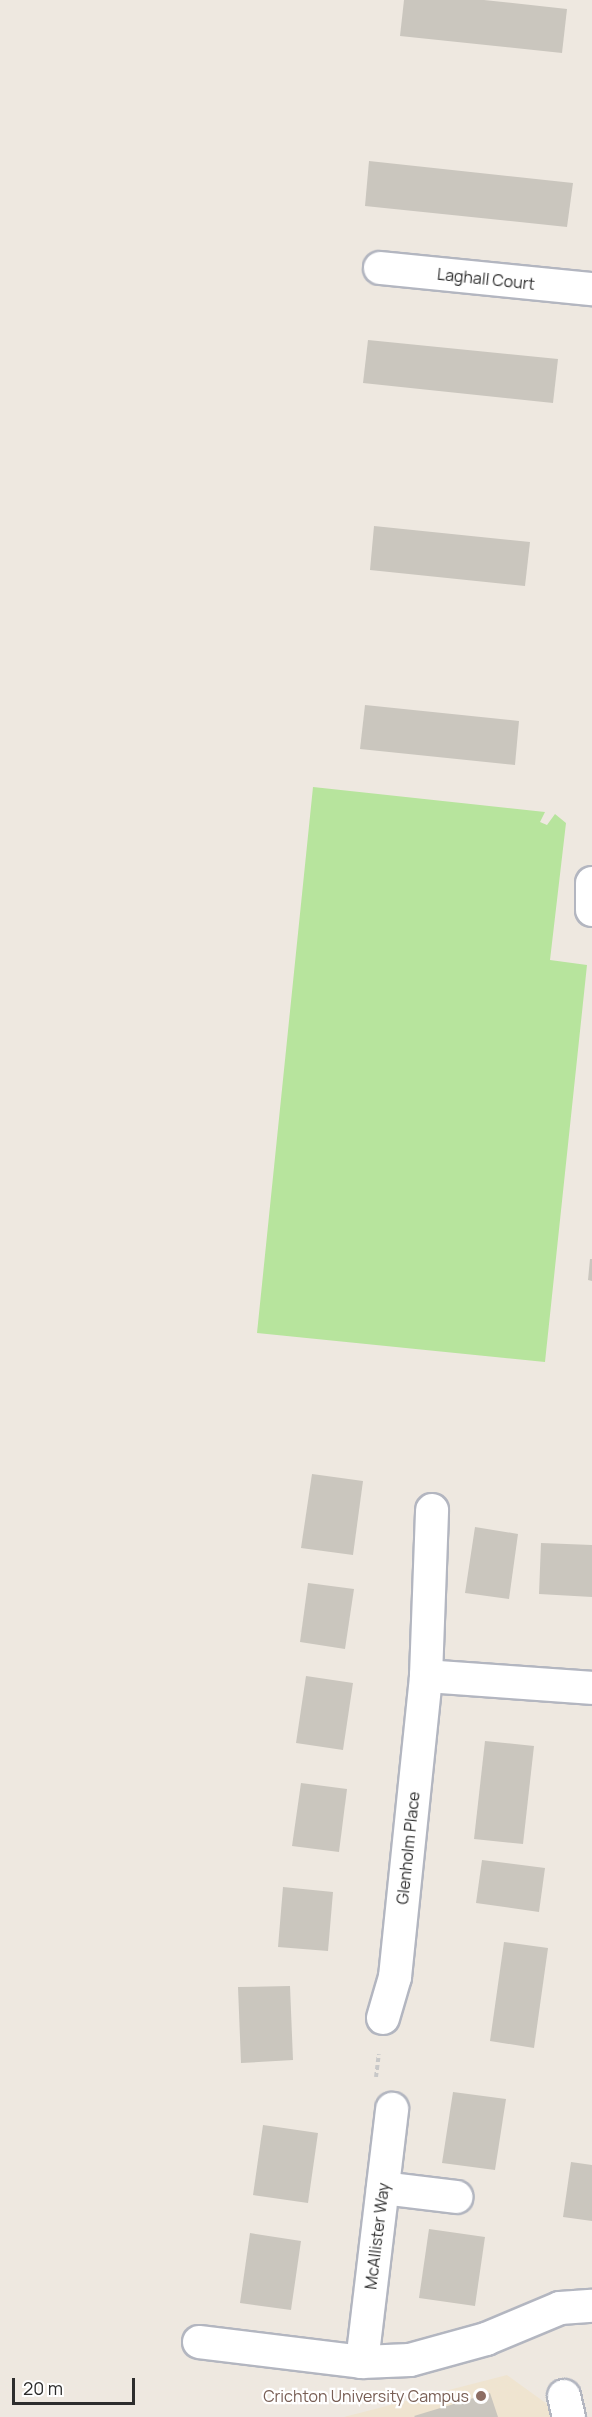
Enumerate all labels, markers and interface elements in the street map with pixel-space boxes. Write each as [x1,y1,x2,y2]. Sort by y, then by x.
street label: Laghall Court [436,264,536,294]
street label: Glenholm Place [393,1791,423,1905]
street label: McAllister Way [361,2181,393,2291]
scale bar [15,2366,138,2404]
text: 20 m [23,2376,63,2400]
place label: Crichton University Campus [263,2386,469,2406]
marker: Crichton University Campus [474,2389,488,2403]

